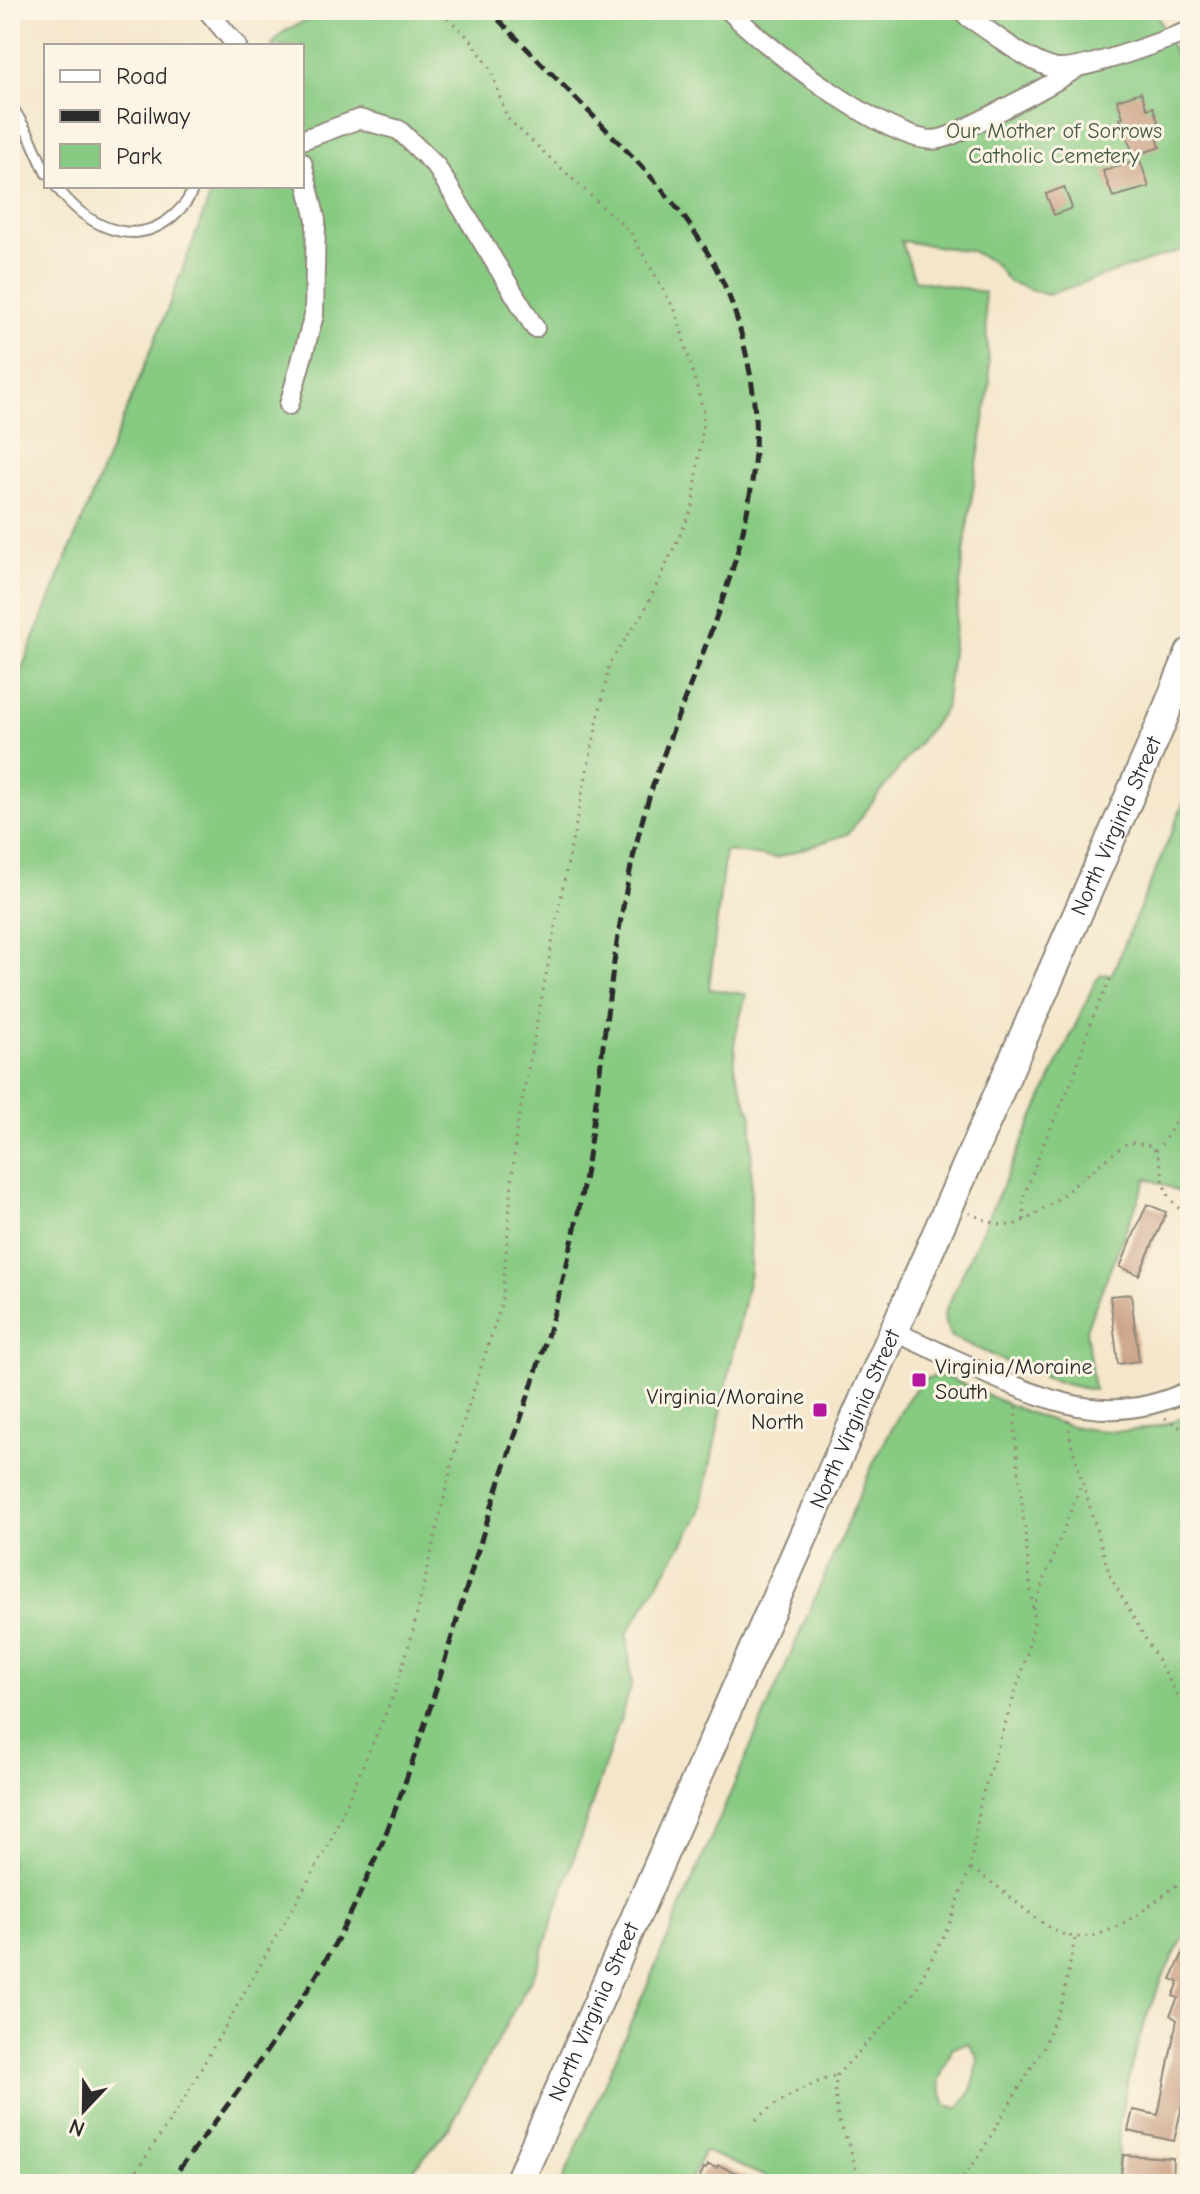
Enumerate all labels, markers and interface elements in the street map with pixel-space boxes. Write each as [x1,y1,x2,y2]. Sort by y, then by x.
legend [44,44,304,188]
text: Road [116,62,168,90]
text: Railway [116,102,190,130]
park label: Our Mother of Sorrows Catholic Cemetery [946,118,1162,169]
text: Park [116,142,162,170]
street label: North Virginia Street [1066,732,1167,919]
street label: North Virginia Street [804,1325,906,1512]
place label: Virginia/Moraine South [935,1354,1093,1405]
marker: Virginia/Moraine South [910,1371,928,1389]
place label: Virginia/Moraine North [646,1384,804,1435]
marker: Virginia/Moraine North [811,1401,829,1419]
street label: North Virginia Street [543,1918,645,2105]
north arrow [44,2070,124,2150]
text: N [65,2113,88,2142]

